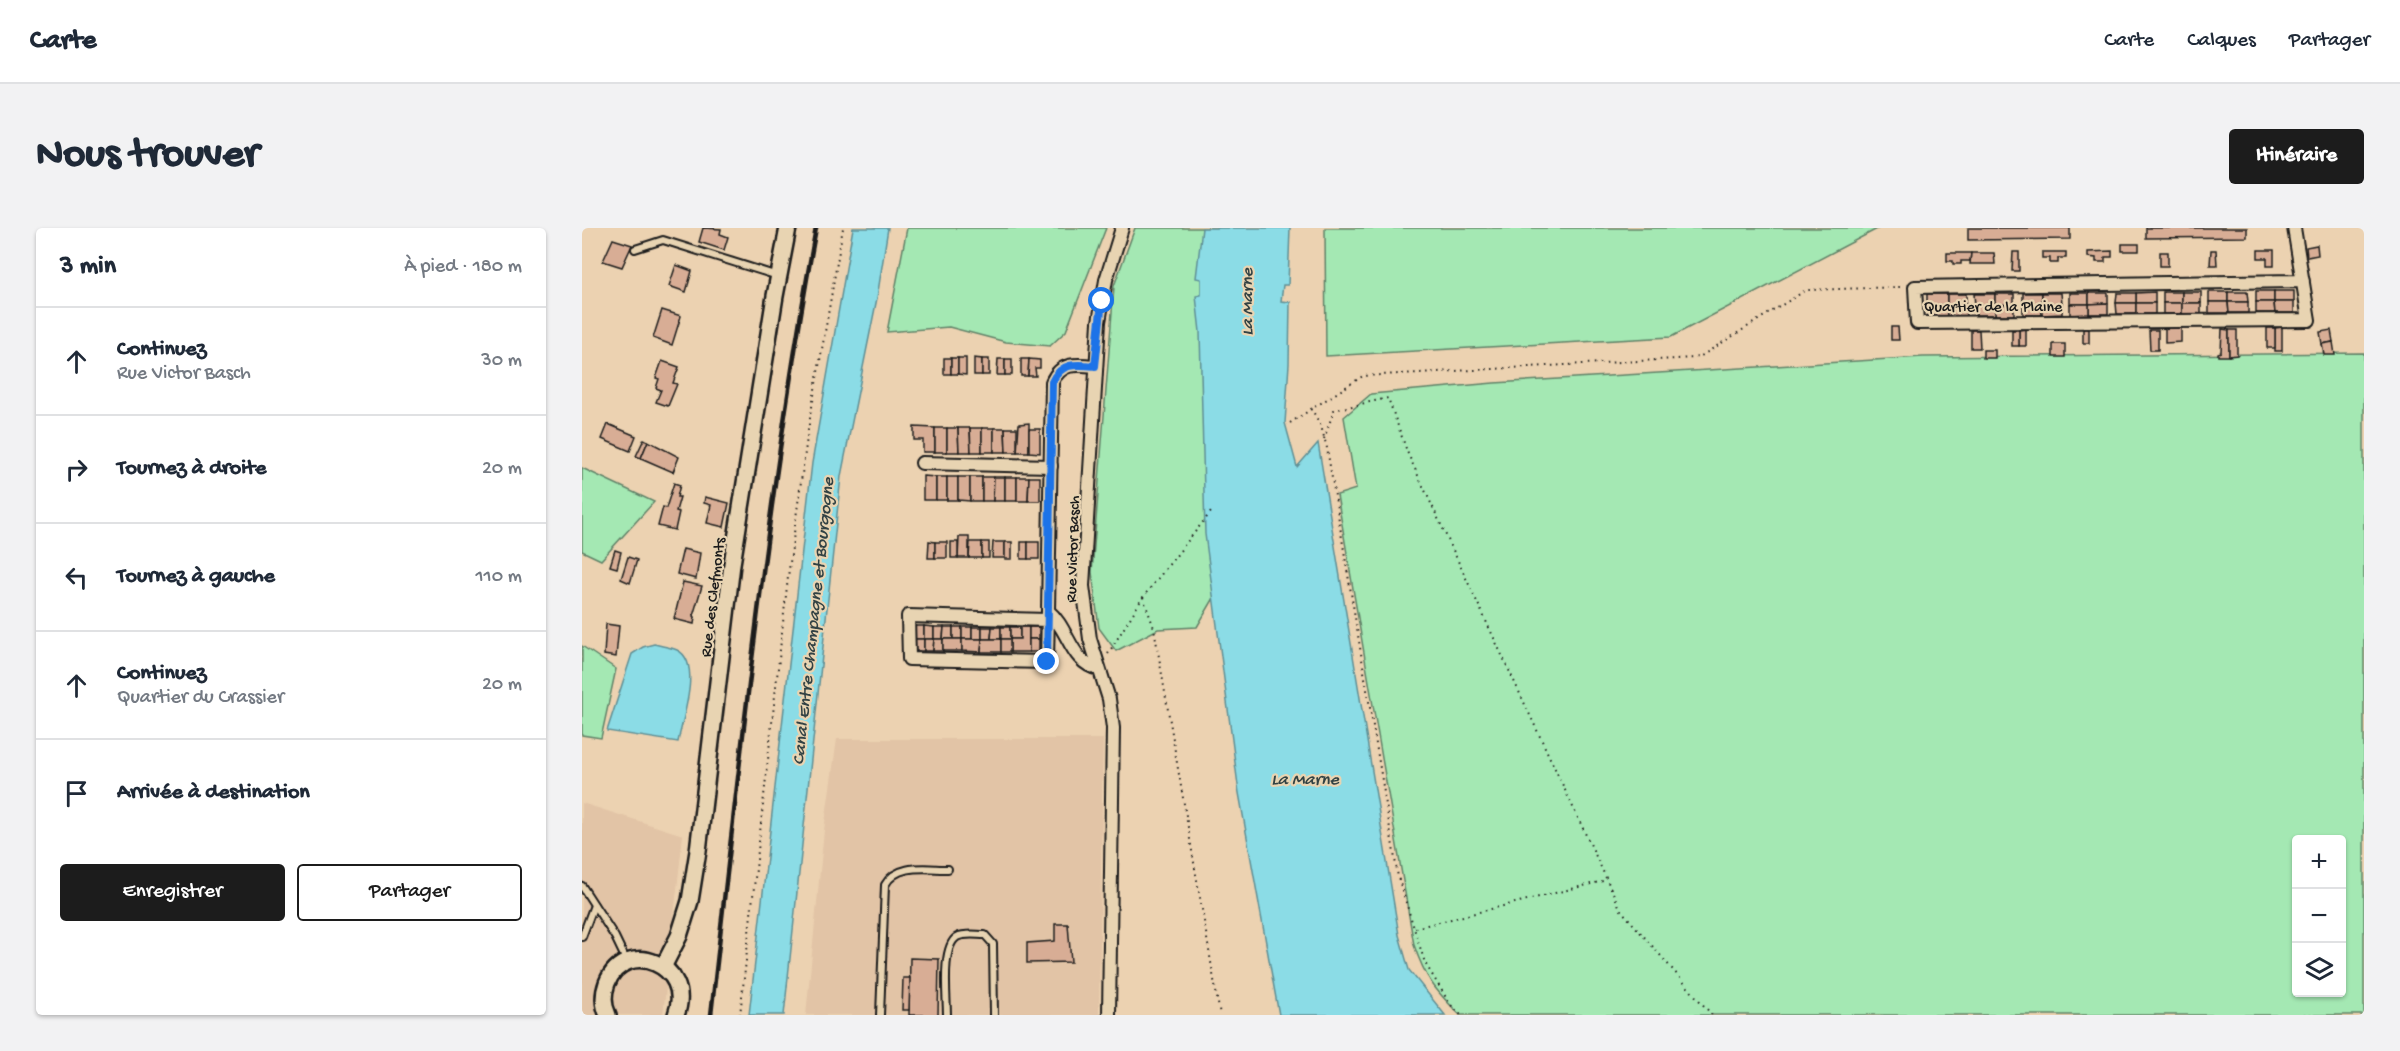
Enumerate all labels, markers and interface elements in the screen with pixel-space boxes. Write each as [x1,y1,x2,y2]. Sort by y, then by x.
text: Carte [30,25,97,58]
text: Carte [2104,29,2154,54]
text: Calques [2187,29,2256,54]
text: Partager [2289,29,2370,54]
button: Itinéraire [2229,129,2364,184]
text: Nous trouver [36,132,259,181]
text: 3 min [60,252,116,283]
text: À pied · 180 m [404,256,522,279]
water label: La Marne [1238,268,1259,336]
route start [1088,287,1114,313]
street label: Quartier de la Plaine [1924,299,2063,318]
text: Continuez [117,337,206,363]
icon: ahead [60,345,93,378]
text: 30 m [481,350,522,373]
text: Rue Victor Basch [117,363,251,386]
icon: right [60,453,93,486]
text: Tournez à droite [117,456,266,482]
text: 20 m [482,458,522,481]
water label: Canal Entre Champagne et Bourgogne [789,476,840,766]
street label: Rue Victor Basch [1063,495,1086,603]
street label: Rue des Clefmonts [698,535,731,658]
icon: left [60,561,93,594]
text: Tournez à gauche [117,564,275,590]
text: 110 m [476,566,522,589]
route end [1033,648,1059,674]
text: Continuez [117,661,206,687]
icon: ahead [60,669,93,702]
text: 20 m [482,674,522,697]
text: Quartier du Crassier [117,687,284,710]
water label: La Marne [1271,770,1339,791]
icon: arrive [60,777,93,810]
text: Arrivée à destination [117,780,310,806]
map controls [2292,835,2346,997]
button: + [2292,835,2346,889]
button: Enregistrer [60,864,285,921]
button: Partager [297,864,522,921]
button: − [2292,889,2346,943]
button: layers [2292,943,2346,997]

